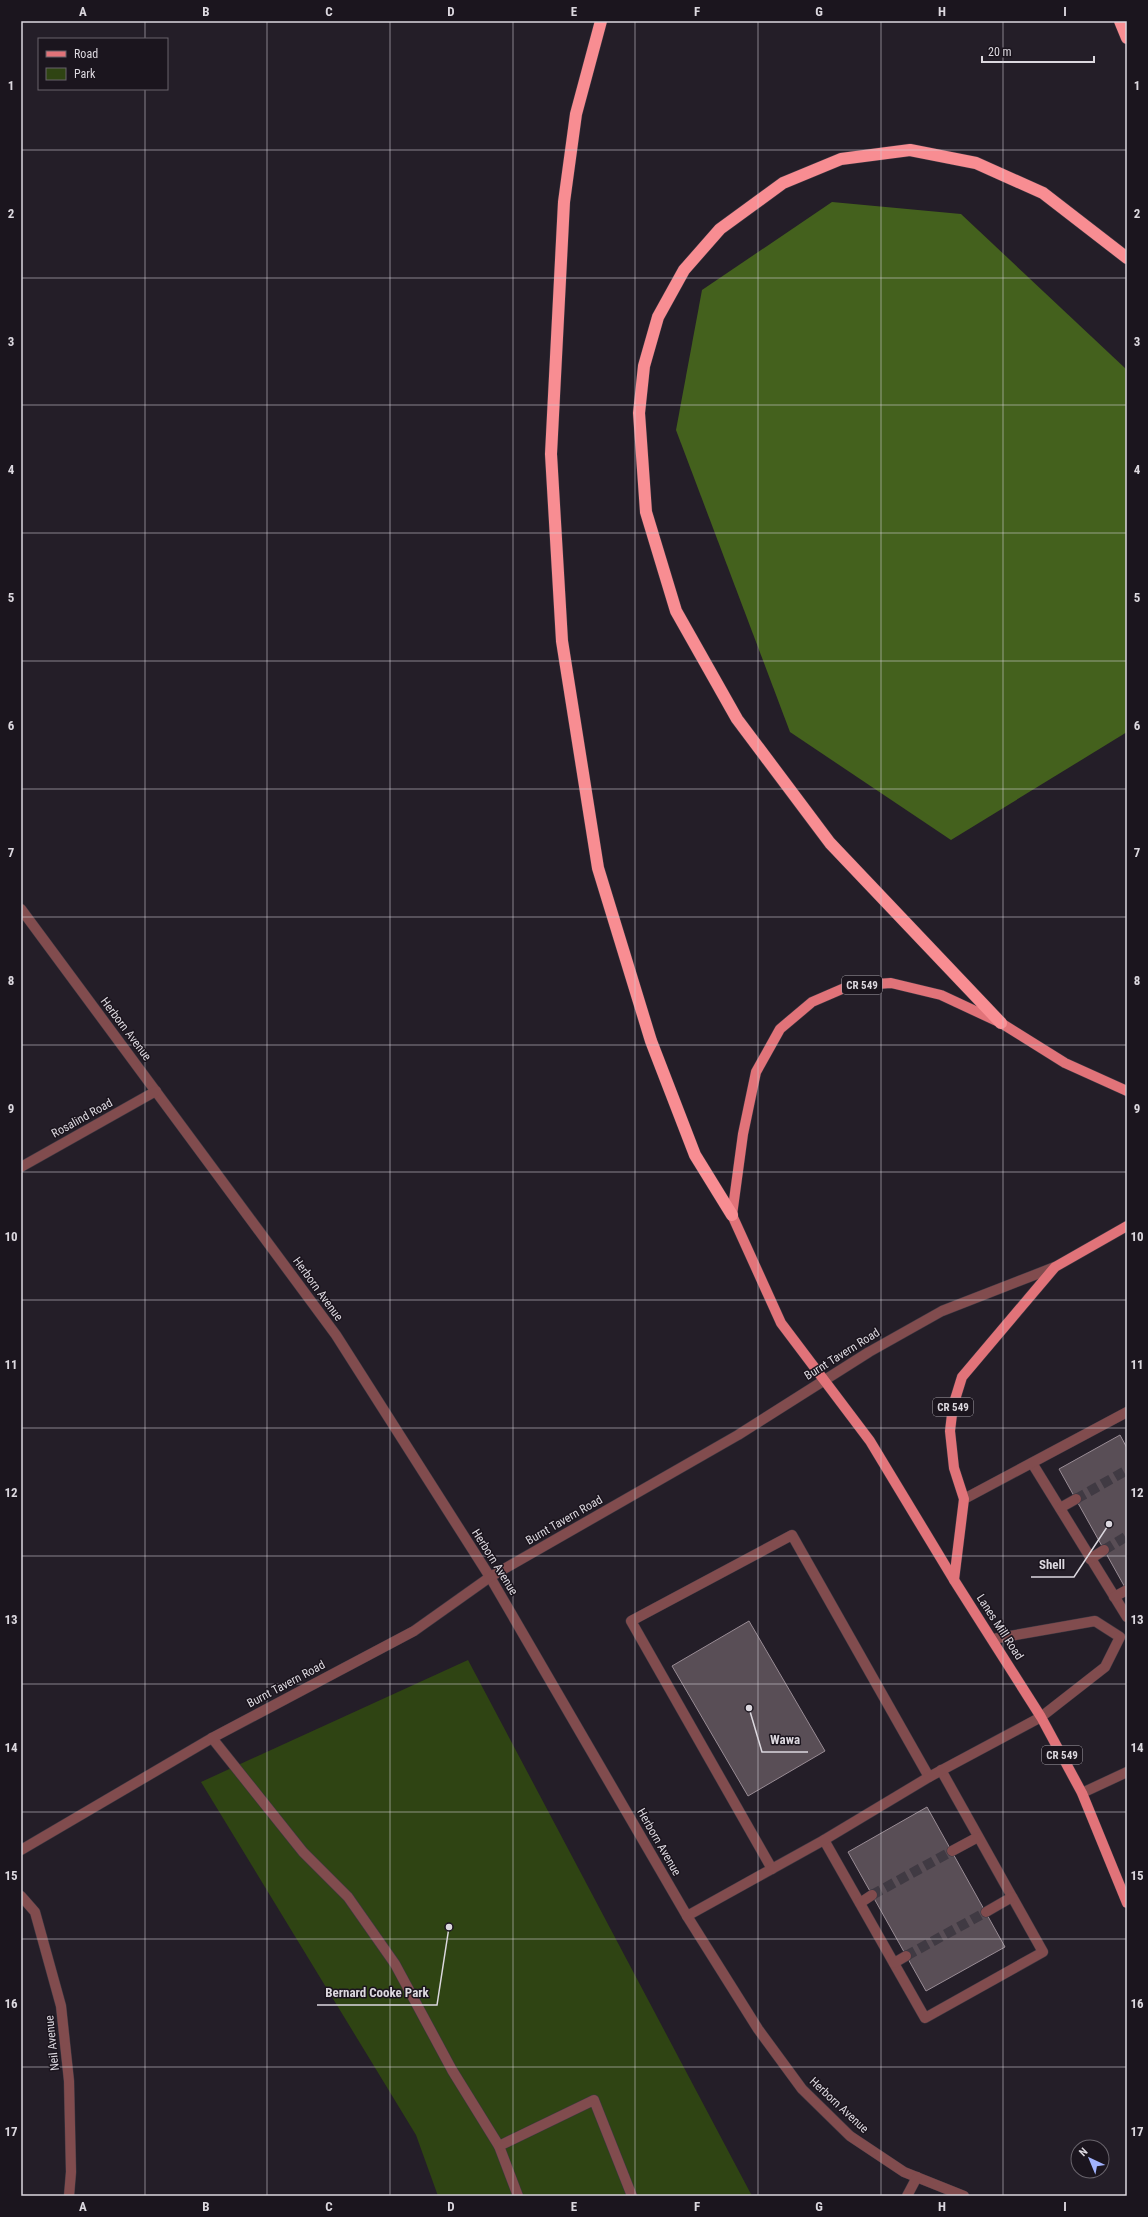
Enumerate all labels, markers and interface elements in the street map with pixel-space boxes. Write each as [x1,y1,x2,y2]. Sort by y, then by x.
text: A [79,4,87,19]
text: B [202,4,210,19]
text: C [325,4,333,19]
text: D [447,4,455,19]
text: E [571,4,578,19]
text: F [694,4,700,19]
text: G [815,4,823,19]
text: H [938,4,946,19]
text: I [1063,4,1067,19]
legend [38,38,168,90]
scale bar [982,38,1094,64]
text: 20 m [988,45,1012,59]
text: Road [74,47,98,61]
text: Park [74,67,96,81]
text: 1 [8,78,14,93]
text: 1 [1134,78,1140,93]
text: 2 [8,206,15,221]
text: 2 [1134,206,1141,221]
text: 3 [8,334,14,349]
text: 3 [1134,334,1140,349]
text: 4 [8,462,15,477]
text: 4 [1134,462,1141,477]
text: 5 [8,590,15,605]
text: 5 [1134,590,1141,605]
text: 6 [8,718,15,733]
text: 6 [1134,718,1141,733]
text: 7 [8,845,15,860]
text: 7 [1134,845,1141,860]
text: 8 [8,973,14,988]
text: 8 [1134,973,1140,988]
road number: CR 549 [842,976,882,994]
street label: Herborn Avenue [98,995,155,1064]
street label: Rosalind Road [49,1095,115,1141]
text: 9 [8,1101,14,1116]
text: 9 [1134,1101,1140,1116]
text: 10 [4,1229,18,1244]
text: 10 [1130,1229,1144,1244]
street label: Herborn Avenue [290,1254,346,1324]
street label: Burnt Tavern Road [802,1325,882,1383]
text: 11 [4,1357,18,1372]
text: 11 [1130,1357,1144,1372]
road number: CR 549 [933,1398,973,1416]
text: 12 [4,1485,18,1500]
text: 12 [1130,1485,1144,1500]
street label: Burnt Tavern Road [523,1492,605,1548]
street label: Herborn Avenue [469,1526,521,1598]
callout: Shell [1031,1552,1074,1577]
text: Shell [1039,1557,1065,1572]
street label: Lanes Mill Road [974,1592,1026,1662]
text: 13 [4,1612,18,1627]
text: 13 [1130,1612,1144,1627]
street label: Burnt Tavern Road [245,1658,327,1710]
callout: Wawa [762,1727,808,1752]
text: Wawa [770,1732,800,1747]
text: 14 [4,1740,18,1755]
text: 14 [1130,1740,1144,1755]
road number: CR 549 [1042,1746,1082,1764]
street label: Herborn Avenue [634,1806,684,1878]
text: 15 [4,1868,18,1883]
text: 15 [1130,1868,1144,1883]
callout: Bernard Cooke Park [317,1980,437,2005]
text: Bernard Cooke Park [325,1985,430,2000]
text: 16 [4,1996,18,2011]
text: 16 [1130,1996,1144,2011]
street label: Neil Avenue [42,2014,62,2072]
street label: Herborn Avenue [807,2074,872,2136]
text: 17 [4,2124,18,2139]
text: 17 [1130,2124,1144,2139]
north arrow [1070,2139,1110,2179]
text: N [1076,2145,1091,2159]
text: A [79,2199,87,2214]
text: B [202,2199,210,2214]
text: C [325,2199,333,2214]
text: D [447,2199,455,2214]
text: E [571,2199,578,2214]
text: F [694,2199,700,2214]
text: G [815,2199,823,2214]
text: H [938,2199,946,2214]
text: I [1063,2199,1067,2214]

